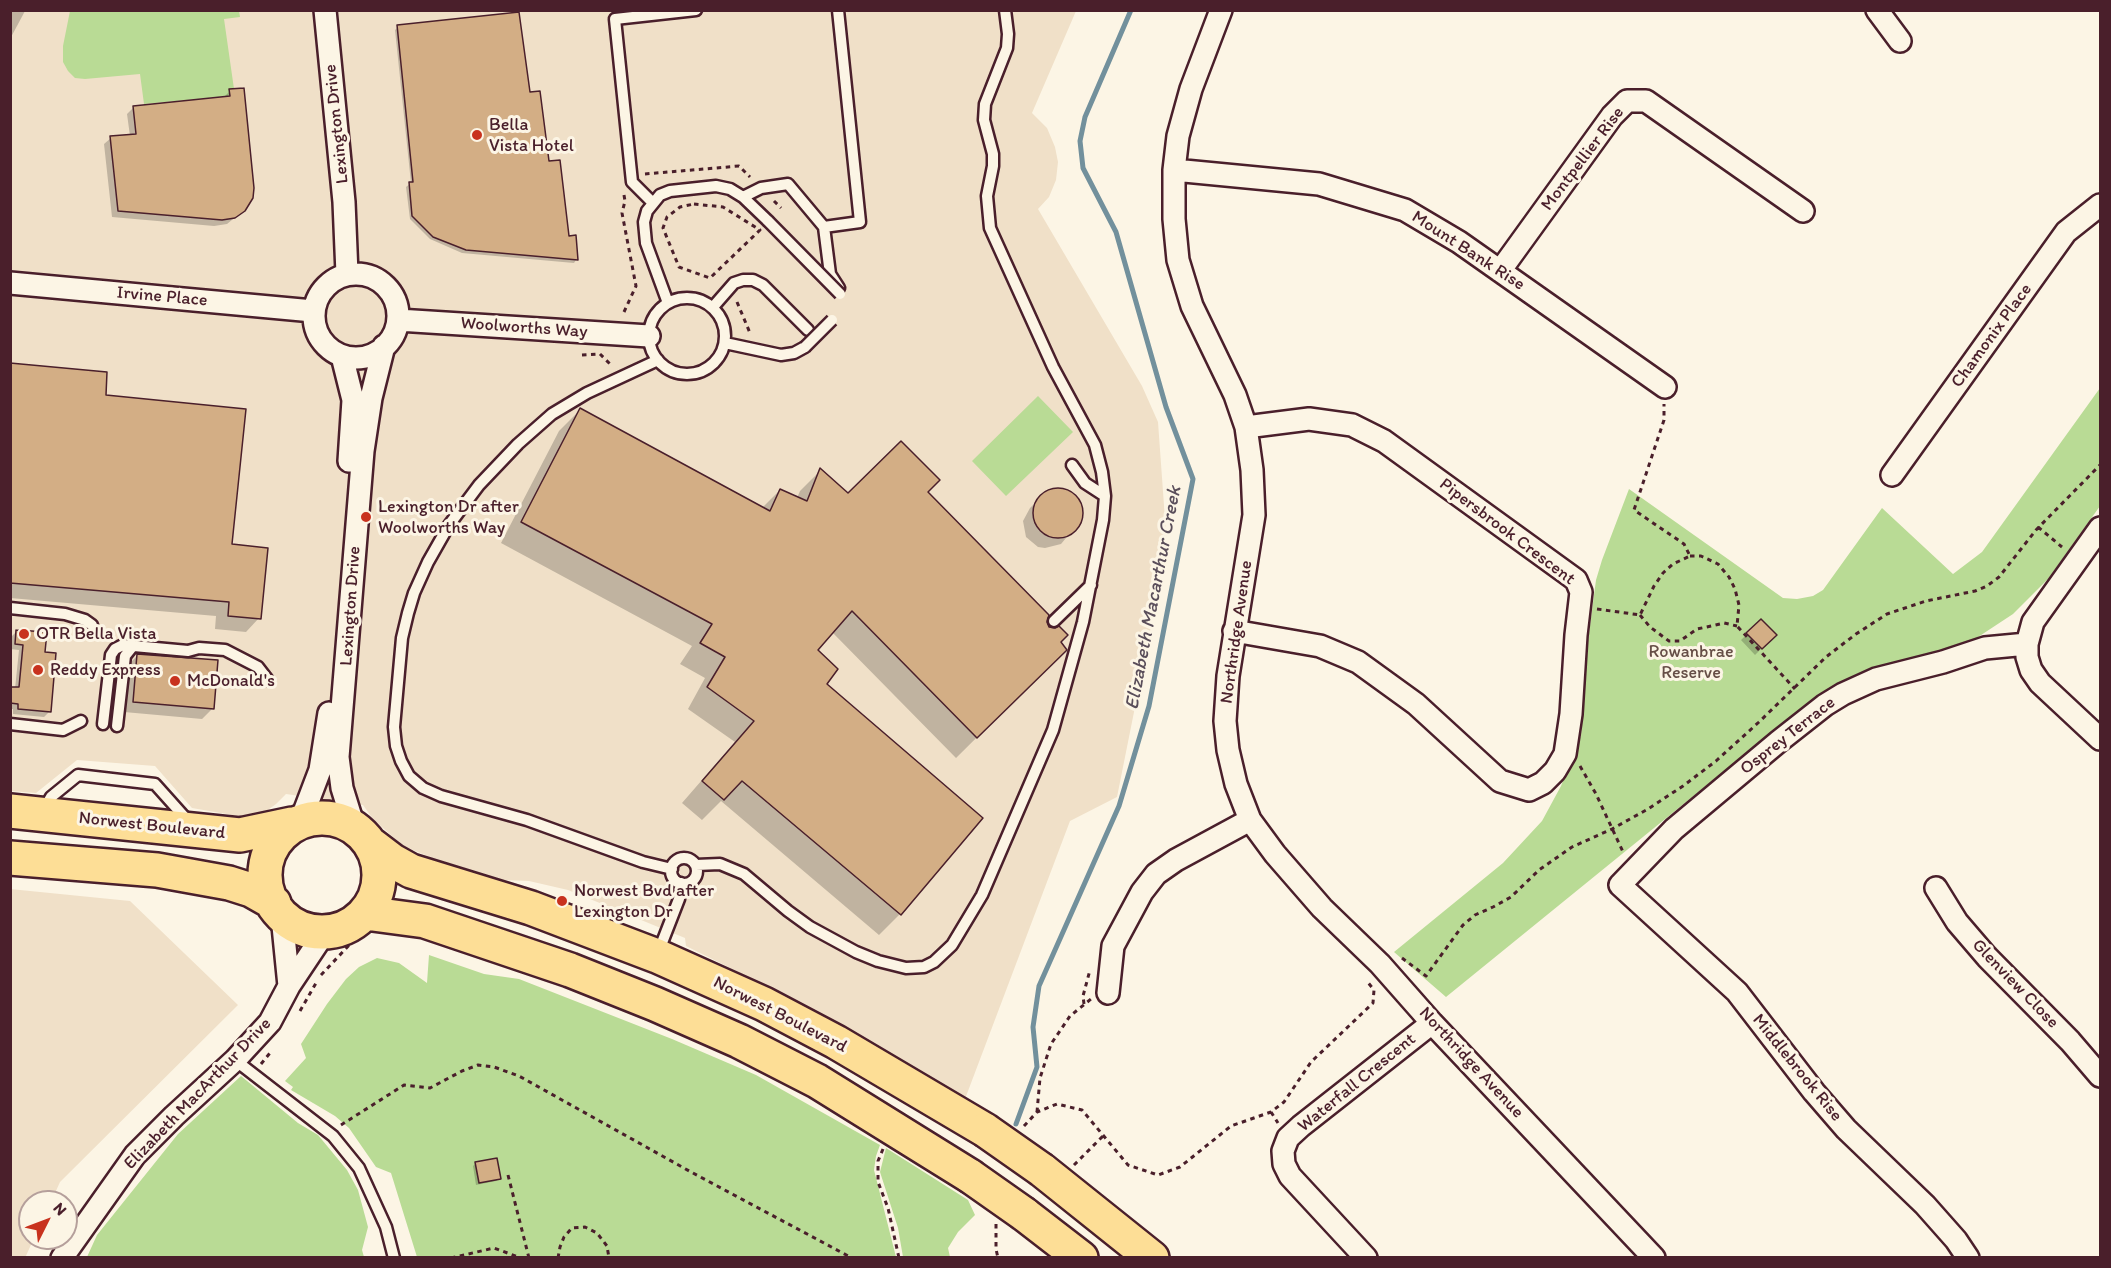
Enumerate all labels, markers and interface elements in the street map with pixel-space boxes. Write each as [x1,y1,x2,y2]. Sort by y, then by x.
street label: Lexington Drive [320,63,354,185]
street label: Montpellier Rise [1537,103,1629,215]
place label: Bella Vista Hotel [489,114,574,156]
marker: Bella Vista Hotel [470,128,484,142]
street label: Mount Bank Rise [1407,206,1529,296]
street label: Chamonix Place [1947,280,2037,392]
street label: Irvine Place [116,282,208,312]
street label: Woolworths Way [460,313,588,343]
street label: Pipersbrook Crescent [1435,474,1579,590]
water label: Elizabeth Macarthur Creek [1121,484,1187,712]
place label: Lexington Dr after Woolworths Way [378,496,519,538]
marker: Lexington Dr after Woolworths Way [359,510,373,524]
street label: Lexington Drive [336,545,366,667]
street label: Northridge Avenue [1216,559,1258,705]
place label: OTR Bella Vista [36,623,156,645]
marker: OTR Bella Vista [17,627,31,641]
park label: Rowanbrae Reserve [1648,641,1734,684]
place label: Reddy Express [50,659,161,681]
marker: Reddy Express [31,663,45,677]
place label: McDonald's [187,670,275,692]
marker: McDonald's [168,674,182,688]
street label: Osprey Terrace [1736,692,1840,780]
street label: Norwest Boulevard [78,808,226,844]
place label: Norwest Bvd after Lexington Dr [574,880,714,922]
marker: Norwest Bvd after Lexington Dr [555,894,569,908]
street label: Glenview Close [1967,935,2063,1033]
street label: Norwest Boulevard [709,972,851,1058]
street label: Northridge Avenue [1414,1003,1528,1123]
street label: Middlebrook Rise [1747,1010,1847,1126]
street label: Elizabeth MacArthur Drive [120,1014,276,1174]
street label: Waterfall Crescent [1294,1029,1420,1137]
north arrow [18,1190,78,1250]
text: N [50,1199,71,1219]

